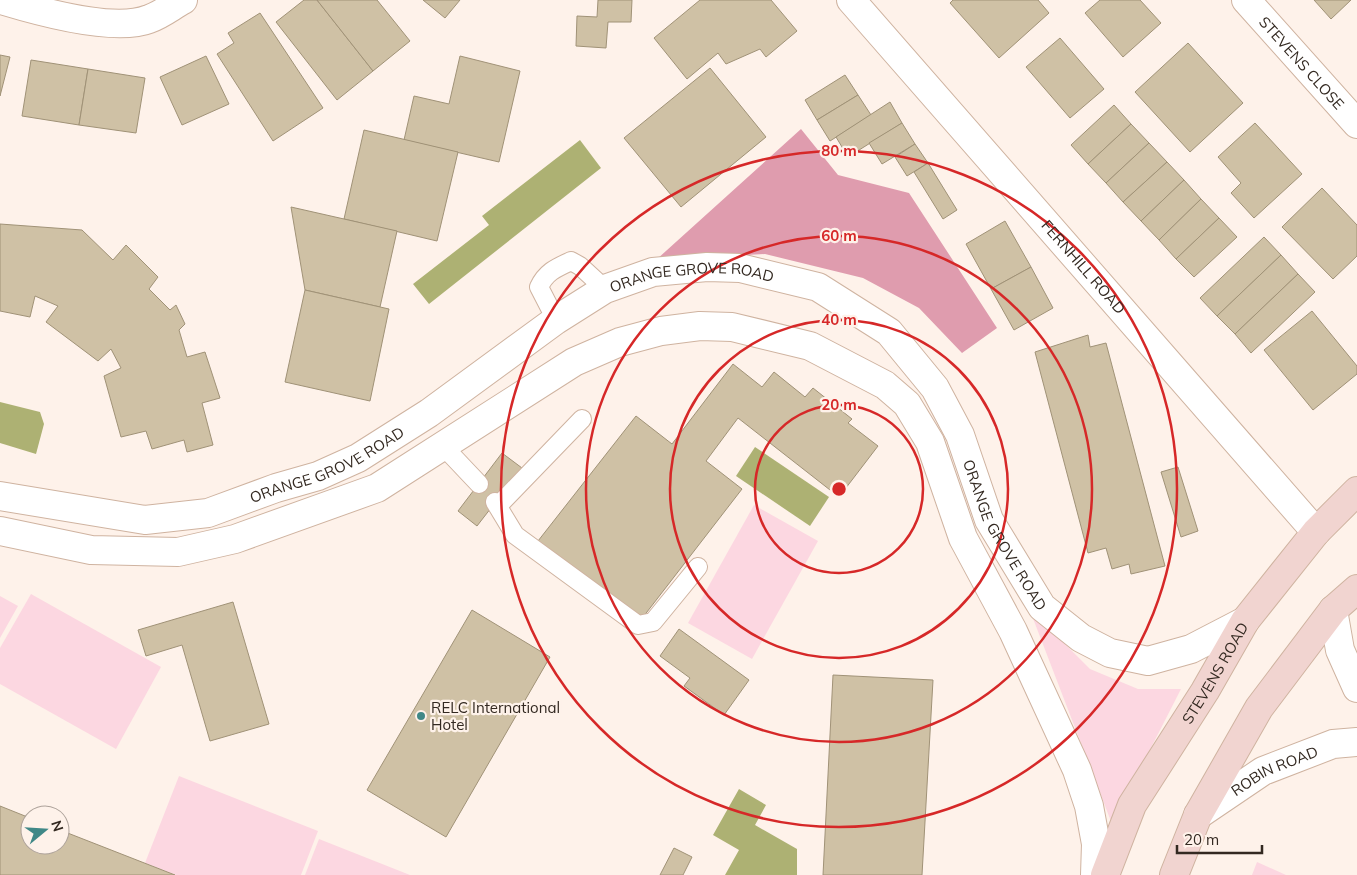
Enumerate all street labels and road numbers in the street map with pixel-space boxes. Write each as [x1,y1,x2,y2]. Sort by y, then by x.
street label: STEVENS CLOSE [1255,12,1349,113]
street label: FERNHILL ROAD [1038,216,1130,317]
street label: ORANGE GROVE ROAD [607,257,776,296]
street label: ORANGE GROVE ROAD [247,422,407,506]
street label: ORANGE GROVE ROAD [959,457,1051,614]
street label: STEVENS ROAD [1177,619,1252,727]
street label: ROBIN ROAD [1227,741,1321,800]

